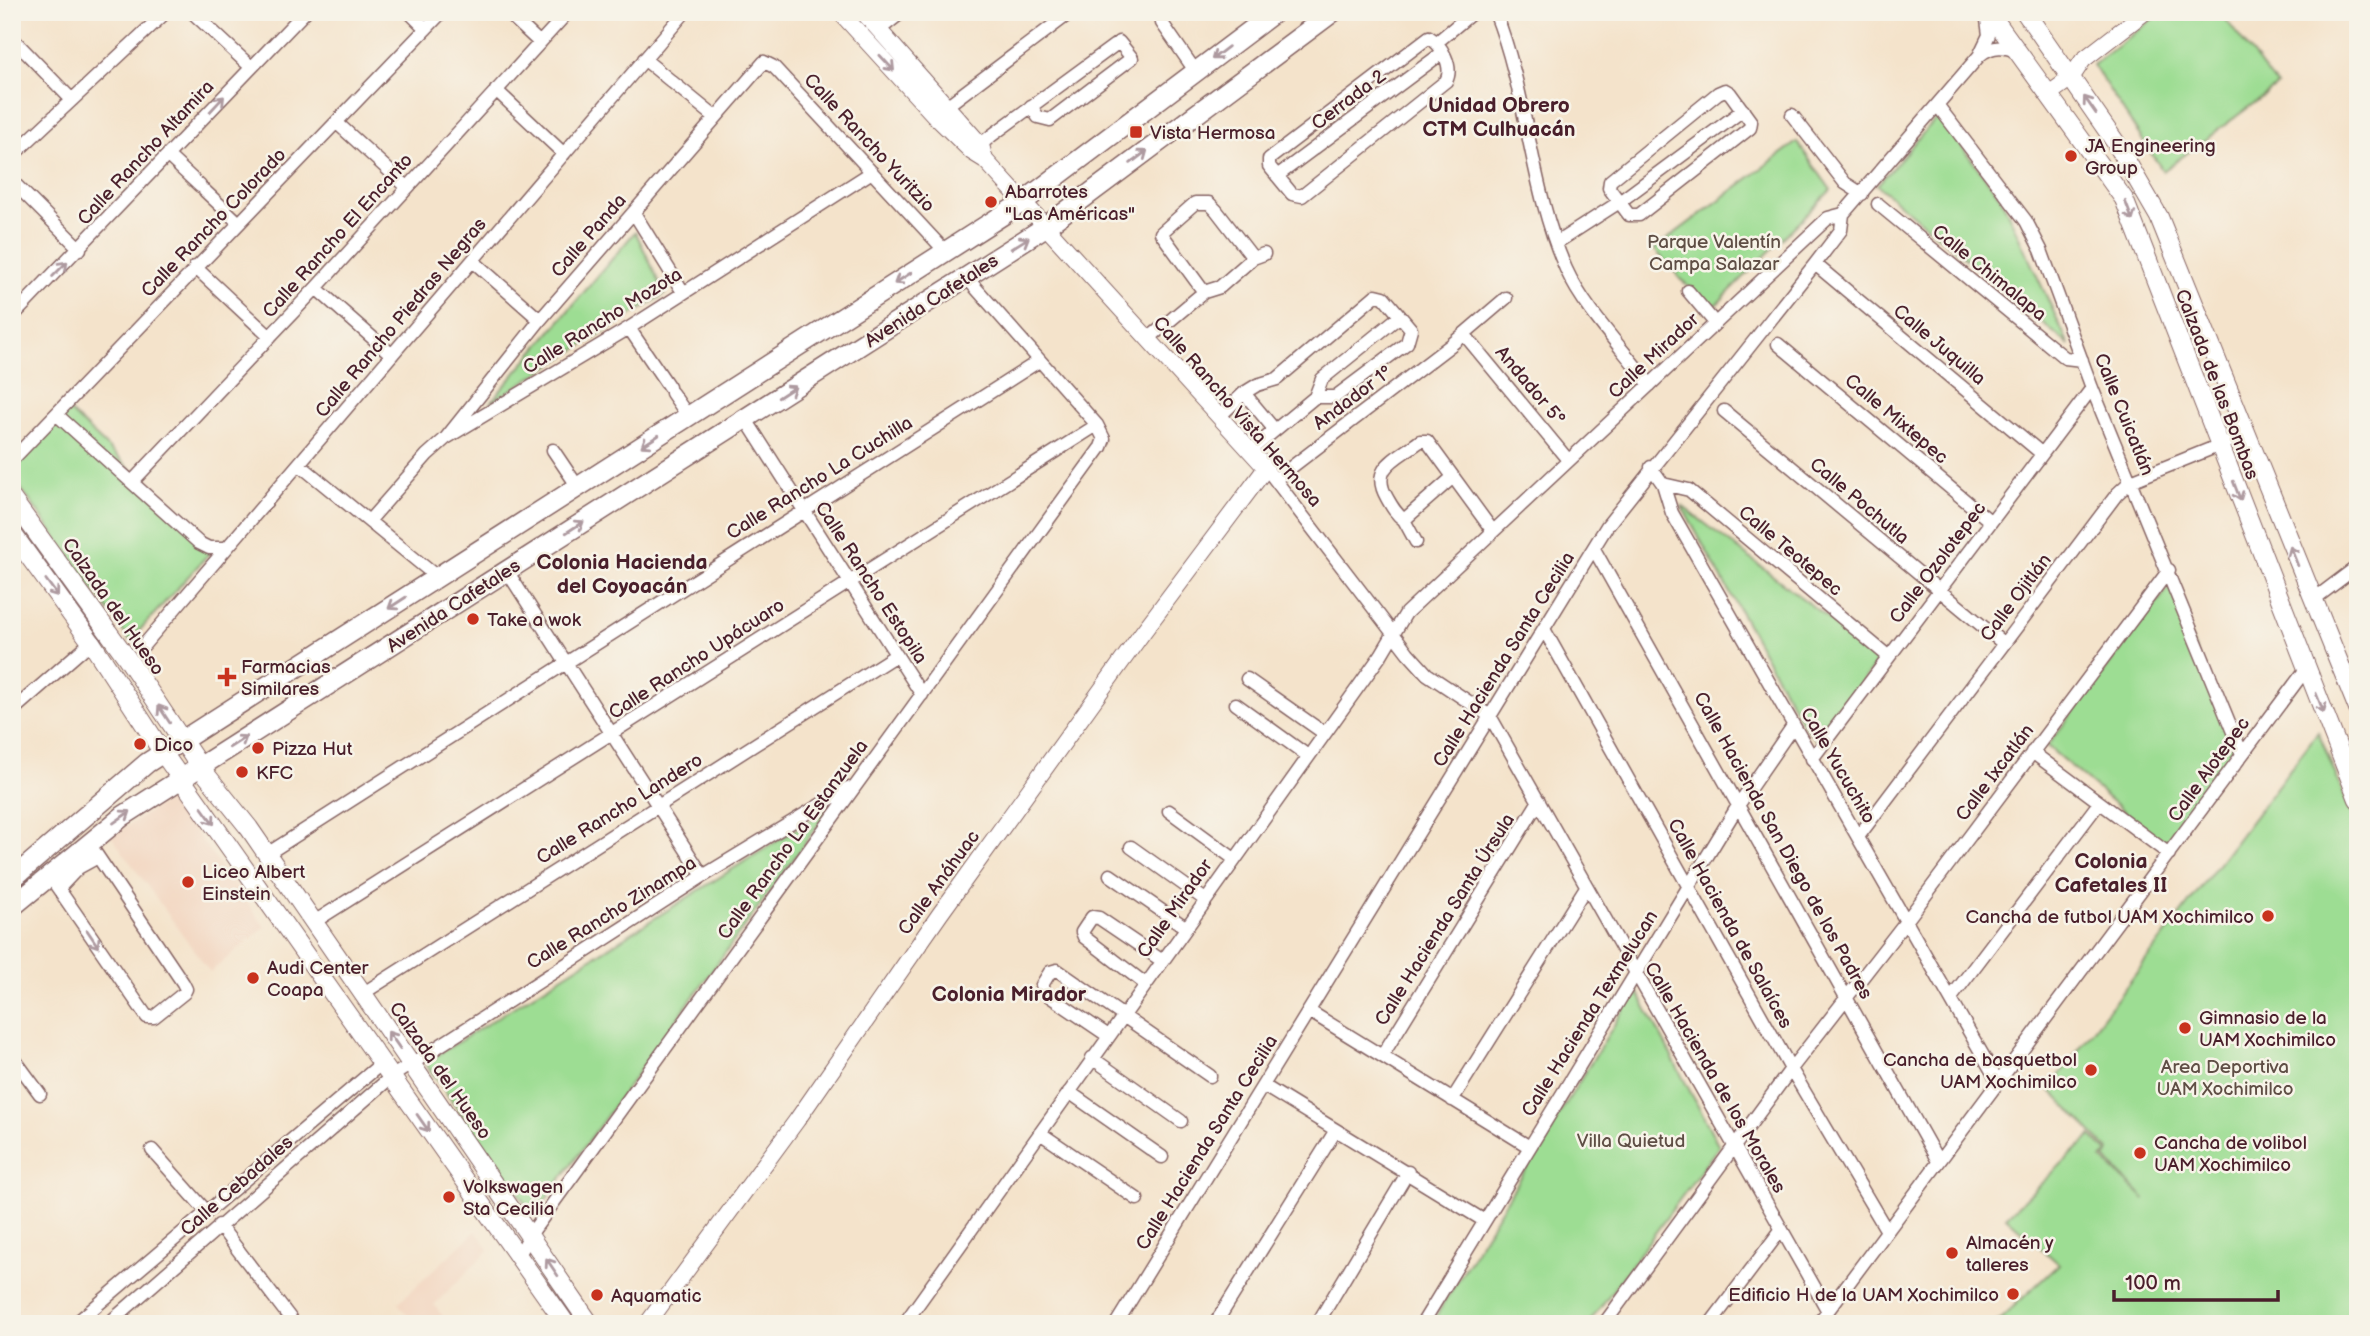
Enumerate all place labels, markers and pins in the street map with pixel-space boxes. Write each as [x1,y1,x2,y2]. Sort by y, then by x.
place label: Vista Hermosa [1150,122,1275,145]
marker: Vista Hermosa [1128,124,1144,140]
place label: JA Engineering Group [2085,135,2216,180]
marker: JA Engineering Group [2063,148,2079,164]
place label: Abarrotes "Las Américas" [1005,181,1135,226]
marker: Abarrotes "Las Américas" [983,194,999,210]
place label: Take a wok [487,609,582,632]
marker: Take a wok [465,611,481,627]
place label: Farmacias Similares [241,656,331,701]
marker: Farmacias Similares [219,669,235,685]
place label: Dico [154,734,193,757]
marker: Dico [132,736,148,752]
place label: Pizza Hut [272,738,353,761]
marker: Pizza Hut [250,740,266,756]
place label: KFC [256,762,293,785]
marker: KFC [234,764,250,780]
place label: Liceo Albert Einstein [202,861,306,906]
marker: Liceo Albert Einstein [180,874,196,890]
place label: Cancha de futbol UAM Xochimilco [1965,906,2254,929]
marker: Cancha de futbol UAM Xochimilco [2260,908,2276,924]
place label: Audi Center Coapa [267,957,369,1002]
marker: Audi Center Coapa [245,970,261,986]
place label: Gimnasio de la UAM Xochimilco [2199,1007,2336,1052]
marker: Gimnasio de la UAM Xochimilco [2177,1020,2193,1036]
place label: Cancha de basquetbol UAM Xochimilco [1883,1049,2077,1094]
marker: Cancha de basquetbol UAM Xochimilco [2083,1062,2099,1078]
place label: Cancha de volibol UAM Xochimilco [2154,1132,2307,1177]
marker: Cancha de volibol UAM Xochimilco [2132,1145,2148,1161]
place label: Volkswagen Sta Cecilia [463,1176,563,1221]
marker: Volkswagen Sta Cecilia [441,1189,457,1205]
place label: Almacén y talleres [1966,1232,2054,1277]
marker: Almacén y talleres [1944,1245,1960,1261]
place label: Edificio H de la UAM Xochimilco [1728,1284,1999,1307]
place label: Aquamatic [611,1285,702,1308]
marker: Edificio H de la UAM Xochimilco [2005,1286,2021,1302]
marker: Aquamatic [589,1287,605,1303]

